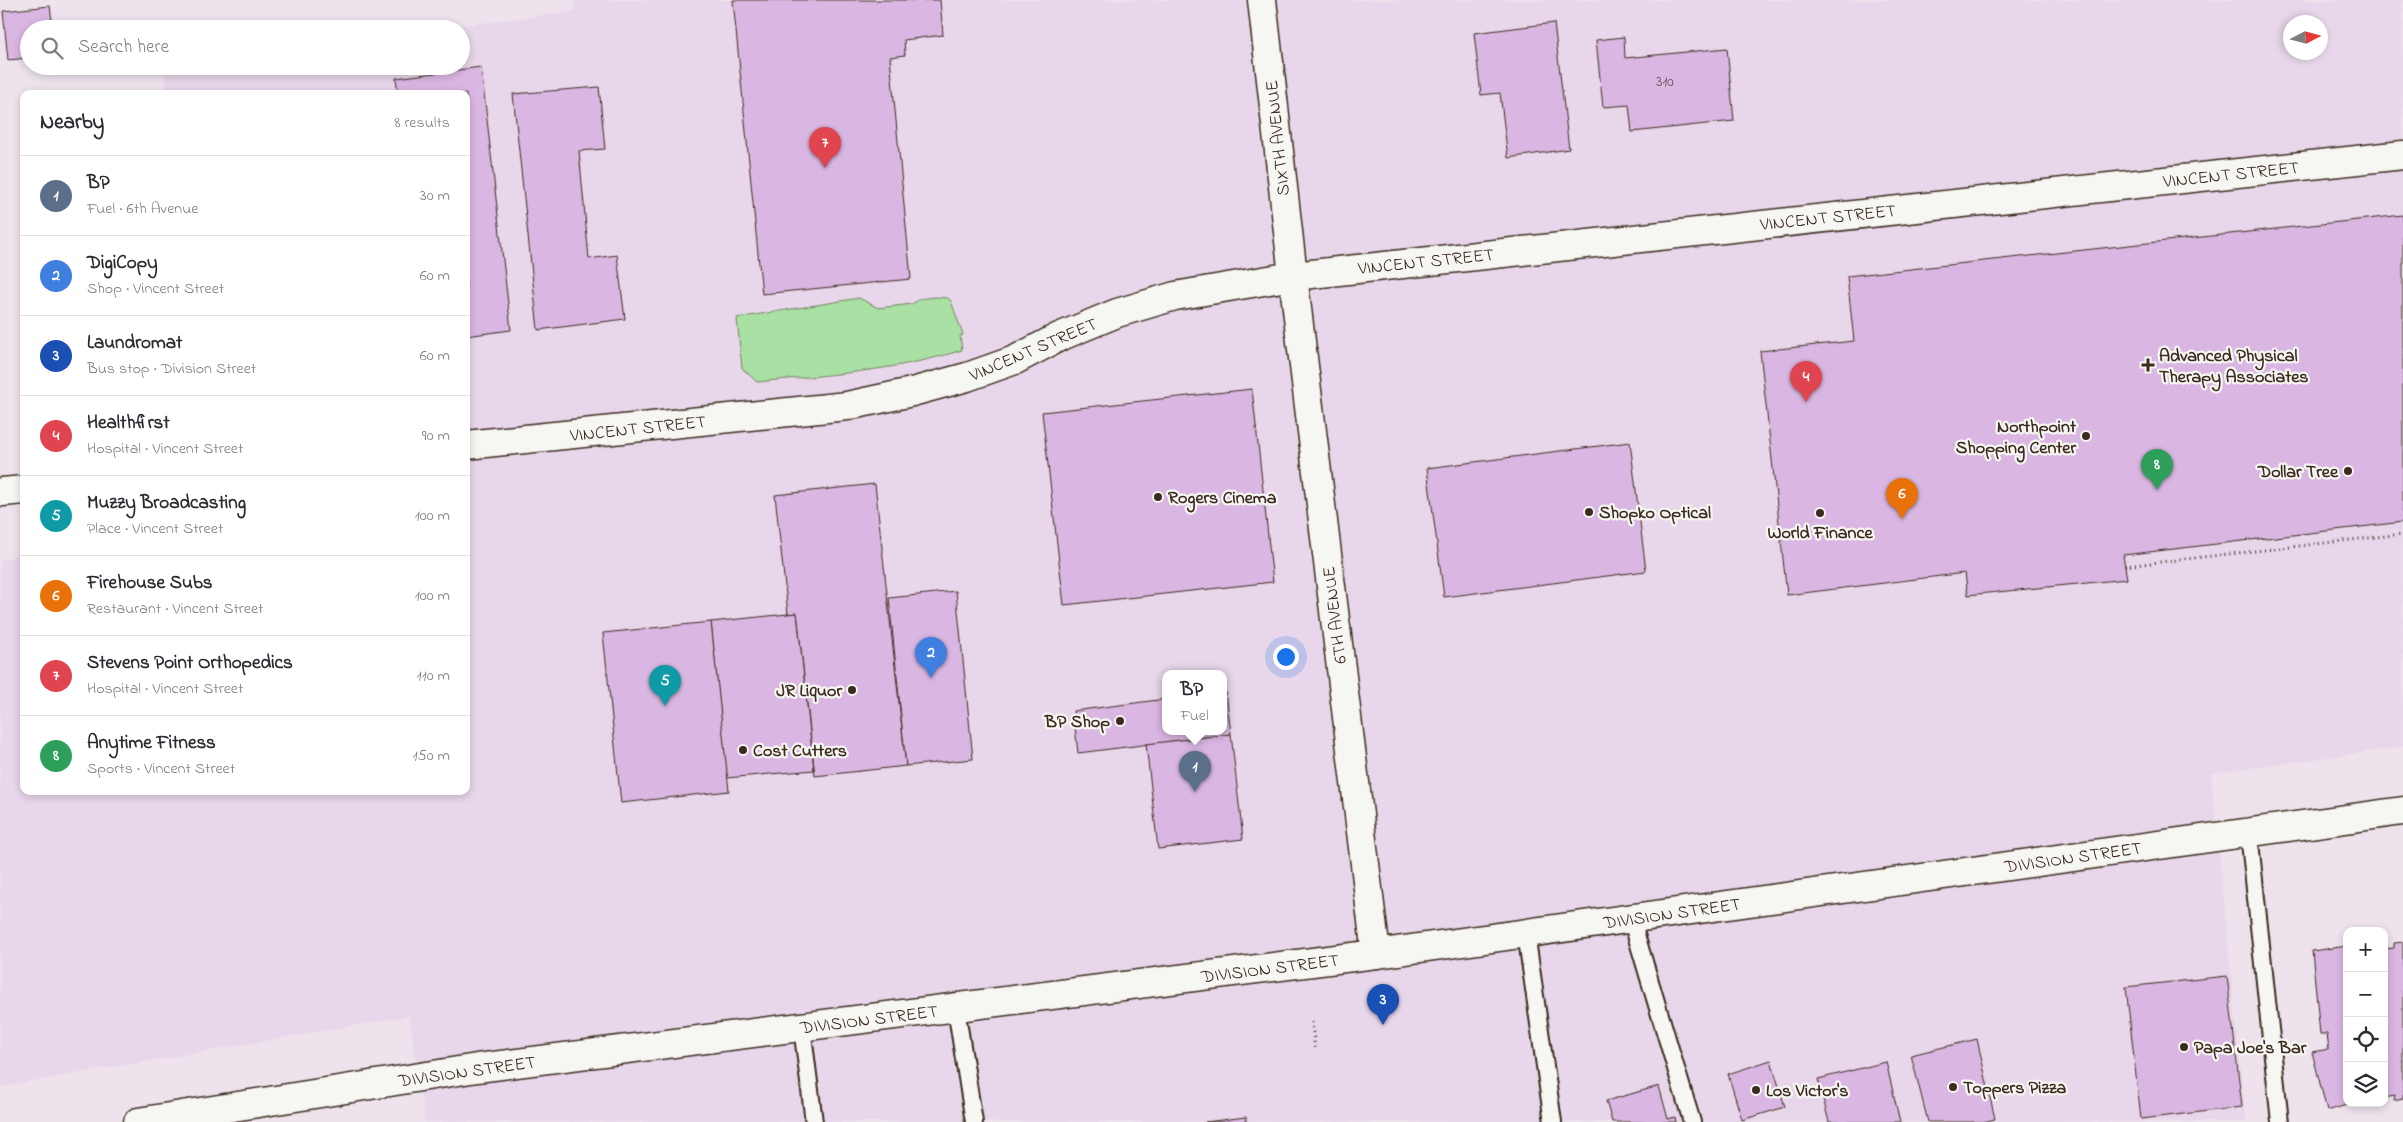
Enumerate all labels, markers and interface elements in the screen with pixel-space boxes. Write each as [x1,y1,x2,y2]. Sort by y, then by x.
north arrow [2283,15,2328,60]
search box [20,20,470,75]
icon: search [38,34,66,62]
text: Search here [78,34,169,61]
house number: 310 [1656,71,1674,93]
street label: SIXTH AVENUE [1260,79,1298,197]
text: Nearby [40,108,104,138]
text: 8 results [394,111,450,135]
pin: 7 [809,127,841,168]
street label: VINCENT STREET [2161,156,2300,196]
text: BP [87,170,110,197]
text: 1 [53,184,59,208]
text: 30 m [420,184,450,208]
text: Fuel · 6th Avenue [87,197,198,221]
street label: VINCENT STREET [1758,199,1897,239]
street label: VINCENT STREET [1356,243,1495,283]
text: DigiCopy [87,250,158,277]
text: 2 [52,264,60,288]
text: 60 m [420,264,450,288]
text: Shop · Vincent Street [87,277,224,301]
street label: VINCENT STREET [965,312,1102,390]
text: Laundromat [87,330,182,357]
text: 3 [53,344,59,368]
text: 60 m [420,344,450,368]
place label: Advanced Physical Therapy Associates [2159,344,2309,392]
text: Bus stop · Division Street [87,357,256,381]
marker: Advanced Physical Therapy Associates [2141,358,2155,372]
pin: 4 [1790,361,1822,402]
text: Healthfirst [87,410,170,437]
street label: VINCENT STREET [568,410,707,450]
place label: Northpoint Shopping Center [1956,415,2077,463]
text: 4 [53,424,59,448]
text: 90 m [422,424,450,448]
marker: Northpoint Shopping Center [2080,430,2092,442]
text: Hospital · Vincent Street [87,437,243,461]
pin: 8 [2141,449,2173,490]
place label: Dollar Tree [2257,460,2339,486]
marker: Dollar Tree [2342,465,2354,477]
pin: 6 [1886,478,1918,519]
place label: Rogers Cinema [1168,486,1277,513]
text: Muzzy Broadcasting [87,490,246,517]
marker: Rogers Cinema [1152,491,1164,503]
place label: Shopko Optical [1599,501,1711,527]
text: 5 [51,504,61,528]
text: 100 m [415,504,450,528]
marker: Shopko Optical [1583,506,1595,518]
marker: World Finance [1814,507,1826,519]
text: Place · Vincent Street [87,517,223,541]
place label: World Finance [1768,521,1873,547]
street label: 6TH AVENUE [1317,564,1355,665]
text: Firehouse Subs [87,570,213,597]
text: 6 [52,584,60,608]
text: 100 m [415,584,450,608]
text: Restaurant · Vincent Street [87,597,264,621]
pin: 2 [915,637,947,678]
your location [1273,644,1299,670]
text: Stevens Point Orthopedics [87,650,293,677]
text: 7 [53,664,59,688]
text: 110 m [416,664,450,688]
pin: 5 [649,665,681,706]
popup [1162,670,1227,735]
text: Hospital · Vincent Street [87,677,243,701]
text: BP [1180,677,1203,704]
place label: JR Liquor [776,679,842,705]
marker: JR Liquor [846,684,858,696]
text: Fuel [1180,704,1209,728]
place label: BP Shop [1044,710,1110,736]
marker: BP Shop [1114,715,1126,727]
text: Anytime Fitness [87,730,216,757]
place label: Cost Cutters [753,739,847,765]
text: 8 [53,744,59,768]
text: 150 m [412,744,450,768]
marker: Cost Cutters [737,744,749,756]
pin: 1 [1179,751,1211,792]
text: Sports · Vincent Street [87,757,235,781]
street label: DIVISION STREET [2002,836,2144,882]
street label: DIVISION STREET [1601,892,1743,938]
map controls [2343,927,2388,1107]
button: + [2343,927,2388,972]
street label: DIVISION STREET [1199,949,1340,991]
button: − [2343,972,2388,1017]
pin: 3 [1367,984,1399,1025]
street label: DIVISION STREET [798,1000,939,1042]
button: locate [2343,1017,2388,1062]
place label: Papa Joe's Bar [2194,1036,2307,1062]
marker: Papa Joe's Bar [2178,1041,2190,1053]
street label: DIVISION STREET [396,1050,538,1096]
button: layers [2343,1062,2388,1107]
place label: Toppers Pizza [1963,1076,2067,1102]
place label: Los Victor's [1766,1079,1848,1105]
marker: Toppers Pizza [1947,1081,1959,1093]
marker: Los Victor's [1750,1084,1762,1096]

